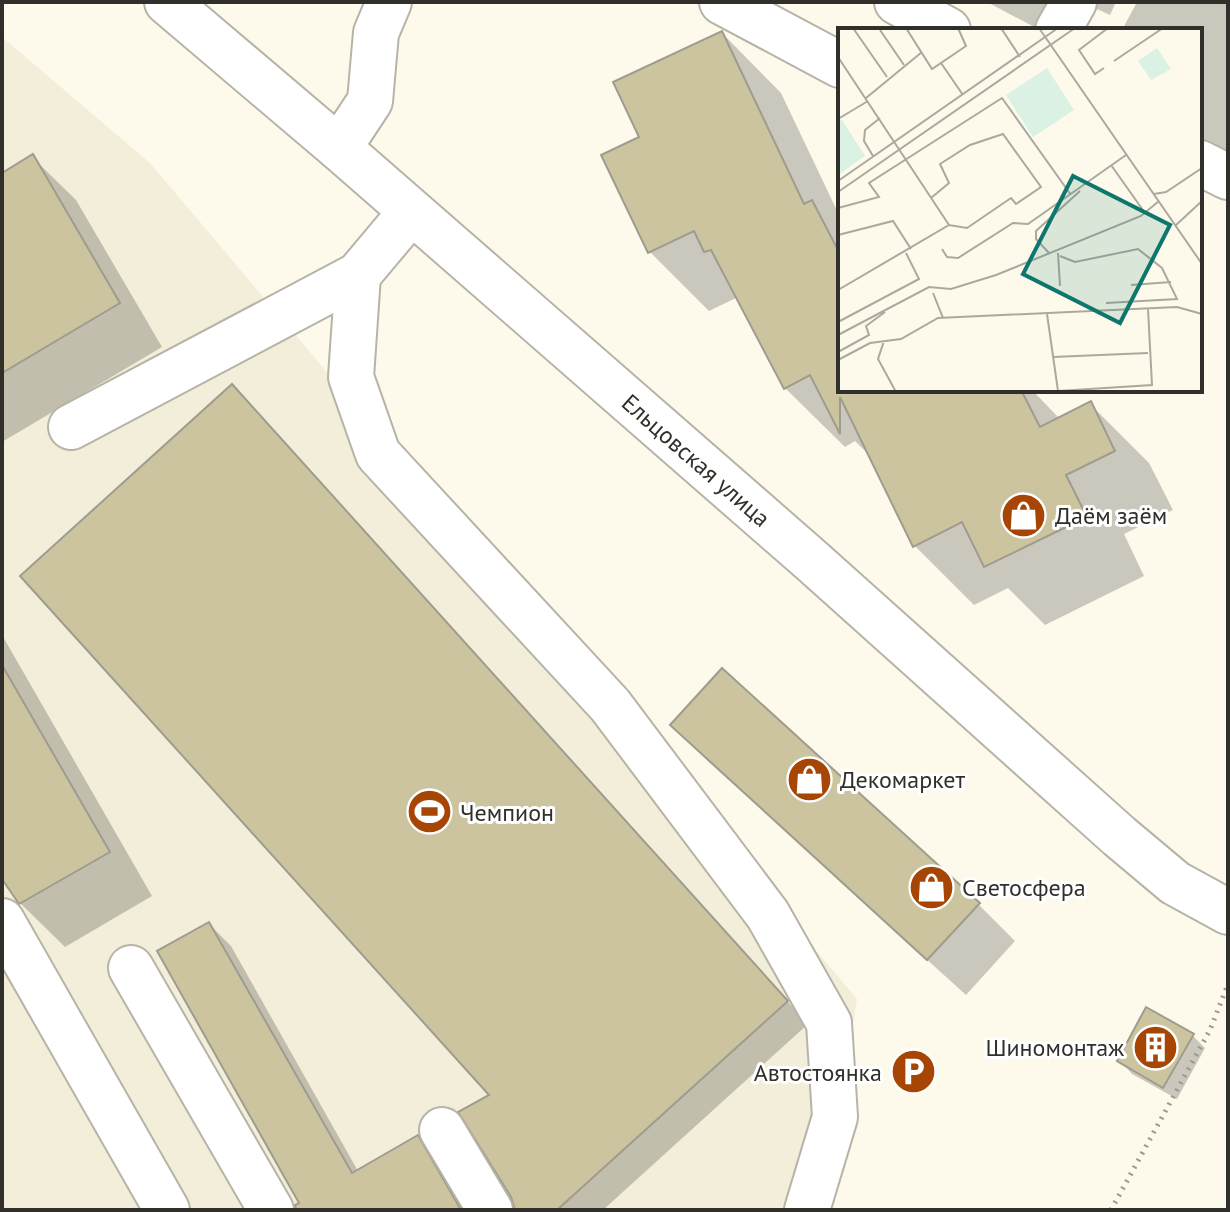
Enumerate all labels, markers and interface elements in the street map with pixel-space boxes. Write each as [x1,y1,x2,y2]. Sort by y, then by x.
inset map [838,28,1202,392]
street label: Ельцовская улица [616,387,777,533]
shop icon: Даём заём [1000,491,1048,539]
place label: Даём заём [1055,500,1167,531]
shop icon: Декомаркет [785,755,833,803]
place label: Декомаркет [840,764,966,795]
sports icon: Чемпион [405,788,453,836]
place label: Чемпион [460,797,554,828]
shop icon: Светосфера [907,863,955,911]
place label: Светосфера [962,872,1086,903]
building icon: Шиномонтаж [1131,1023,1179,1071]
place label: Шиномонтаж [985,1032,1124,1063]
parking icon: Автостоянка [889,1048,937,1096]
place label: Автостоянка [754,1057,882,1088]

